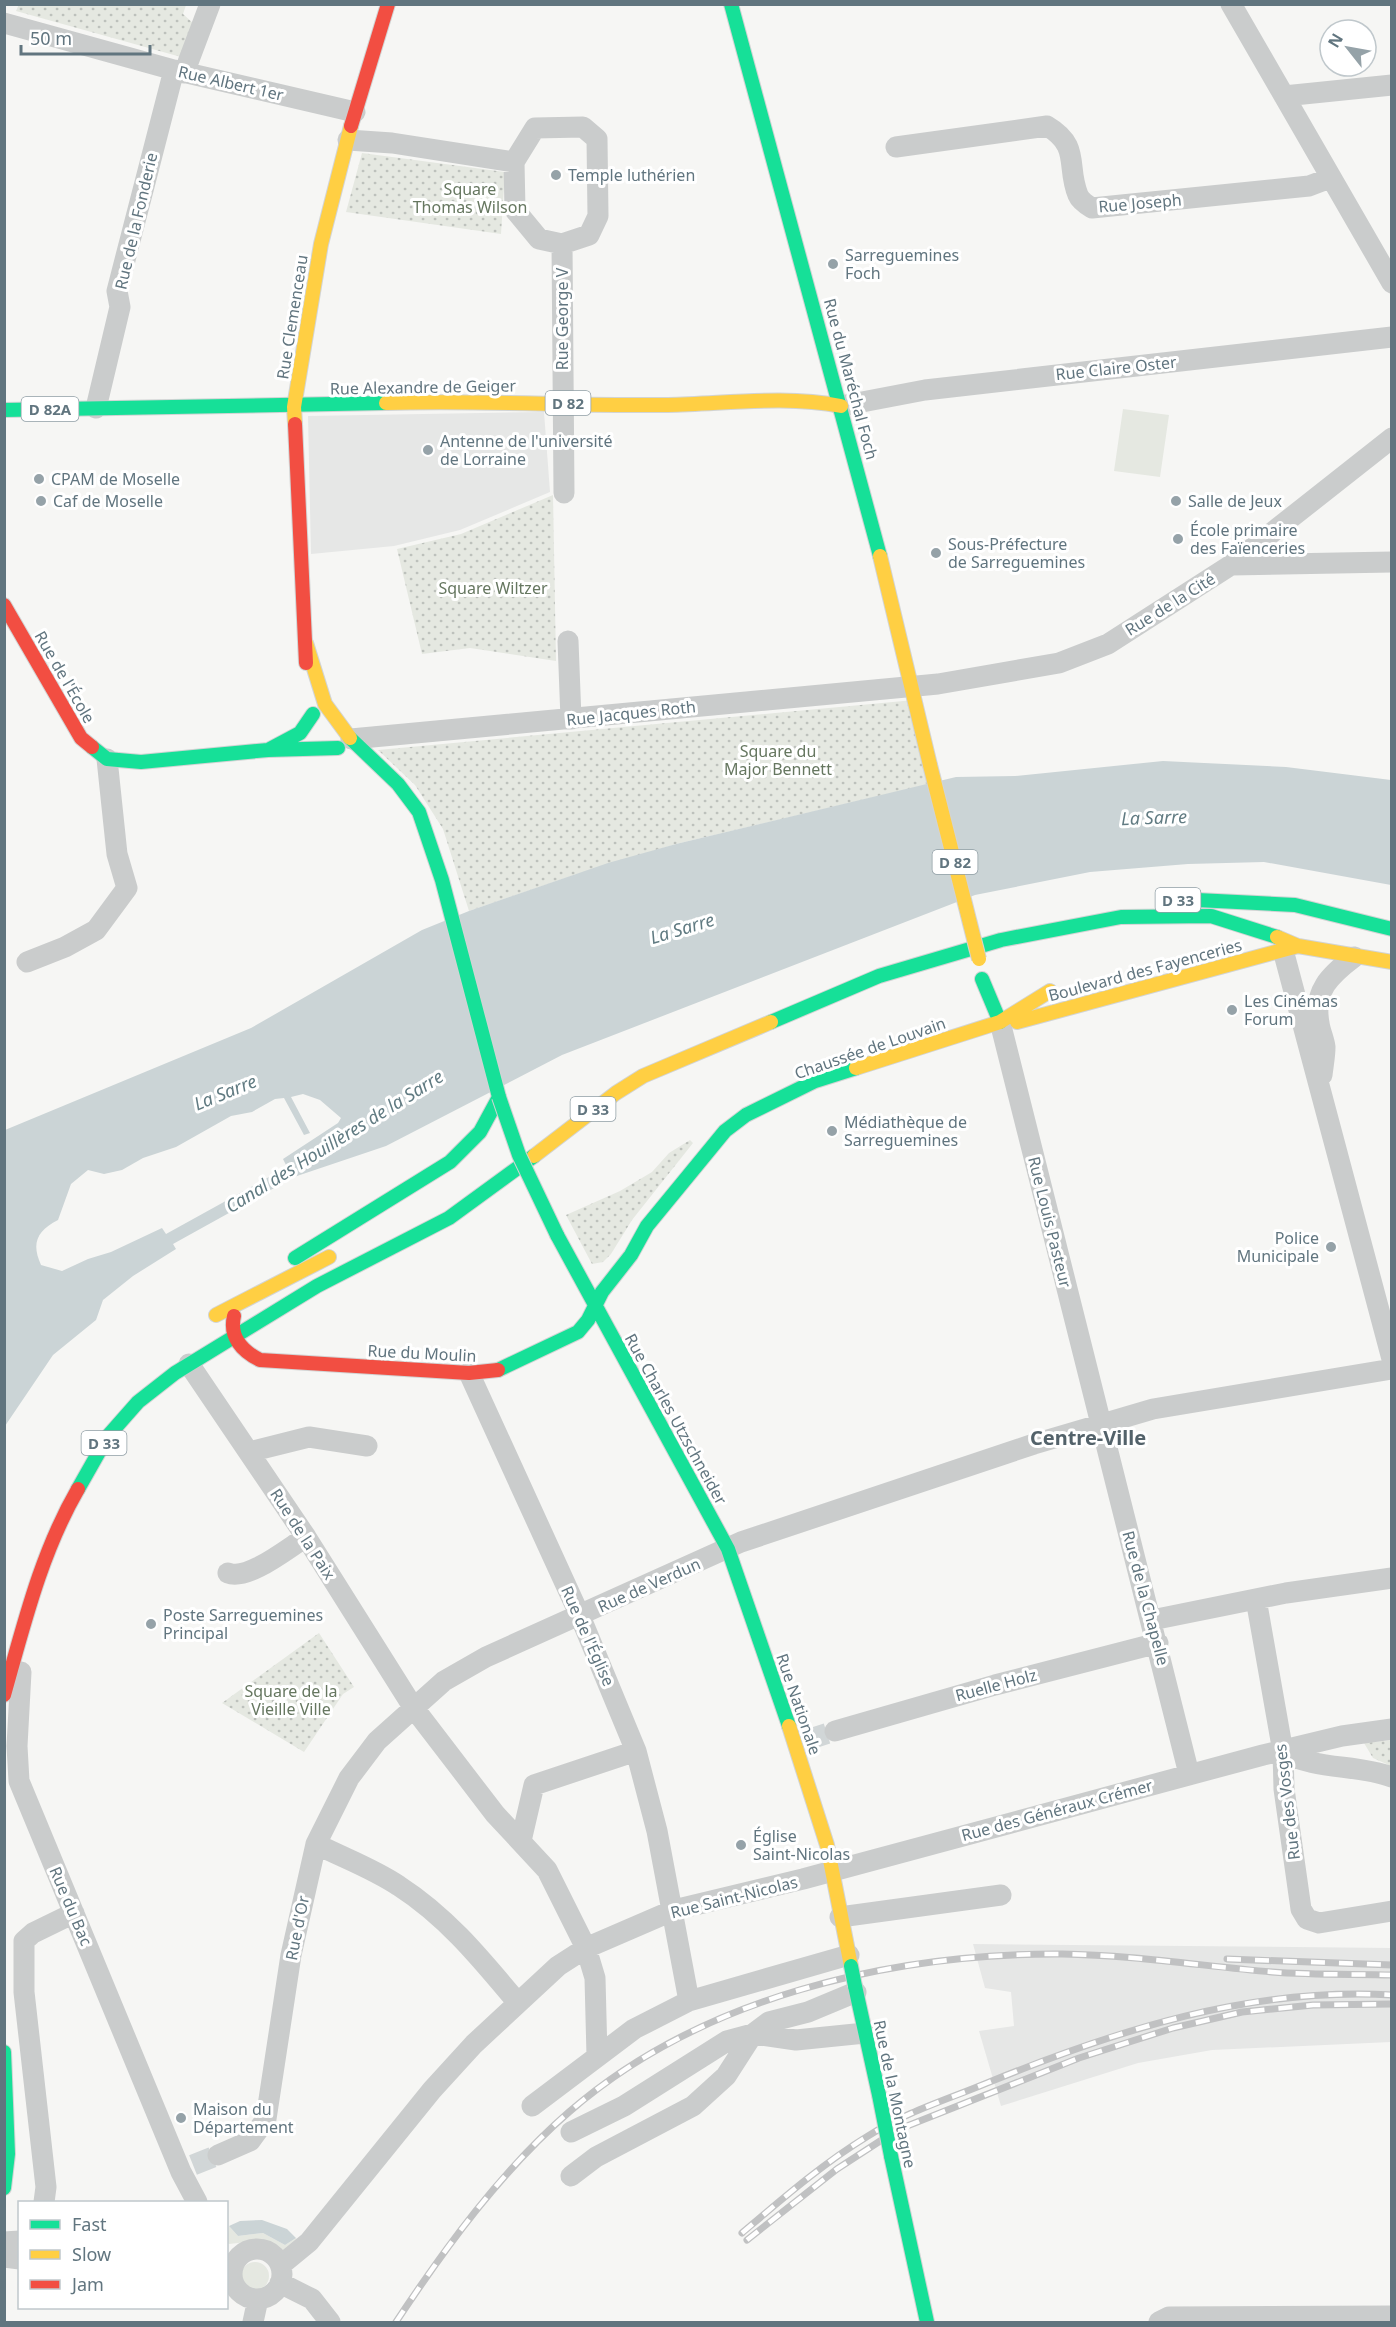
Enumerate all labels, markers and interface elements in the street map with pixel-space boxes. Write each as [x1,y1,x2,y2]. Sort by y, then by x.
scale bar [21,18,150,56]
north arrow [1318,18,1378,78]
text: 50 m [30,26,72,50]
text: N [1322,29,1348,52]
street label: Rue Albert 1er [176,60,286,106]
street label: Rue de la Fonderie [110,150,162,292]
place label: Temple luthérien [568,164,695,186]
marker: Temple luthérien [549,168,563,182]
park label: Square Thomas Wilson [413,178,527,218]
street label: Rue Joseph [1097,188,1183,218]
place label: Sarreguemines Foch [845,244,959,284]
street label: Rue Clemenceau [271,253,313,381]
marker: Sarreguemines Foch [826,257,840,271]
street label: Rue George V [551,267,573,370]
street label: Rue du Maréchal Foch [819,296,883,462]
street label: Rue Claire Oster [1054,351,1178,385]
street label: Rue Alexandre de Geiger [330,374,517,400]
road number: D 82 [546,391,590,415]
road number: D 82A [22,397,78,421]
place label: Antenne de l'université de Lorraine [440,430,612,470]
marker: Antenne de l'université de Lorraine [421,443,435,457]
place label: CPAM de Moselle [51,468,180,490]
marker: CPAM de Moselle [32,472,46,486]
place label: Caf de Moselle [53,490,163,512]
place label: Salle de Jeux [1188,490,1283,512]
marker: Caf de Moselle [34,494,48,508]
marker: Salle de Jeux [1169,494,1183,508]
place label: École primaire des Faïenceries [1190,519,1305,559]
marker: École primaire des Faïenceries [1171,532,1185,546]
place label: Sous-Préfecture de Sarreguemines [948,533,1085,573]
marker: Sous-Préfecture de Sarreguemines [929,546,943,560]
street label: Rue de la Cité [1121,568,1219,640]
park label: Square Wiltzer [438,577,548,599]
street label: Rue de l'École [30,627,100,727]
street label: Rue Jacques Roth [565,695,697,731]
park label: Square du Major Bennett [724,740,832,780]
water label: La Sarre [1121,804,1187,830]
road number: D 82 [932,850,978,874]
road number: D 33 [1156,888,1200,912]
water label: La Sarre [647,907,717,949]
street label: Boulevard des Fayenceries [1046,934,1244,1006]
place label: Les Cinémas Forum [1244,990,1338,1030]
marker: Les Cinémas Forum [1225,1003,1239,1017]
street label: Chaussée de Louvain [791,1012,949,1084]
water label: Canal des Houillères de la Sarre [221,1064,447,1218]
water label: La Sarre [190,1069,260,1115]
road number: D 33 [570,1097,616,1121]
place label: Médiathèque de Sarreguemines [844,1111,967,1151]
marker: Médiathèque de Sarreguemines [825,1124,839,1138]
street label: Rue Louis Pasteur [1023,1154,1077,1290]
place label: Police Municipale [1237,1227,1319,1267]
marker: Police Municipale [1324,1240,1338,1254]
street label: Rue Charles Utzschneider [620,1330,732,1509]
street label: Rue du Moulin [367,1339,477,1367]
district label: Centre-Ville [1030,1424,1146,1451]
road number: D 33 [82,1431,126,1455]
street label: Rue de la Paix [265,1484,341,1584]
street label: Rue de la Chapelle [1117,1528,1175,1668]
street label: Rue de Verdun [594,1553,704,1617]
street label: Rue de l'Église [556,1582,620,1690]
place label: Poste Sarreguemines Principal [163,1604,323,1644]
marker: Poste Sarreguemines Principal [144,1617,158,1631]
street label: Rue Nationale [771,1650,827,1758]
street label: Ruelle Holz [953,1664,1039,1706]
park label: Square de la Vieille Ville [244,1680,338,1720]
street label: Rue des Vosges [1269,1743,1305,1861]
street label: Rue des Généraux Crémer [959,1774,1155,1846]
place label: Église Saint-Nicolas [753,1825,850,1865]
marker: Église Saint-Nicolas [734,1838,748,1852]
street label: Rue du Bac [44,1863,98,1949]
street label: Rue Saint-Nicolas [668,1871,800,1923]
street label: Rue d'Or [280,1893,314,1962]
street label: Rue de la Montagne [869,2018,921,2170]
place label: Maison du Département [193,2098,294,2138]
marker: Maison du Département [174,2111,188,2125]
legend [18,2201,228,2309]
text: Fast [72,2212,107,2236]
text: Slow [72,2242,111,2266]
text: Jam [70,2272,104,2296]

